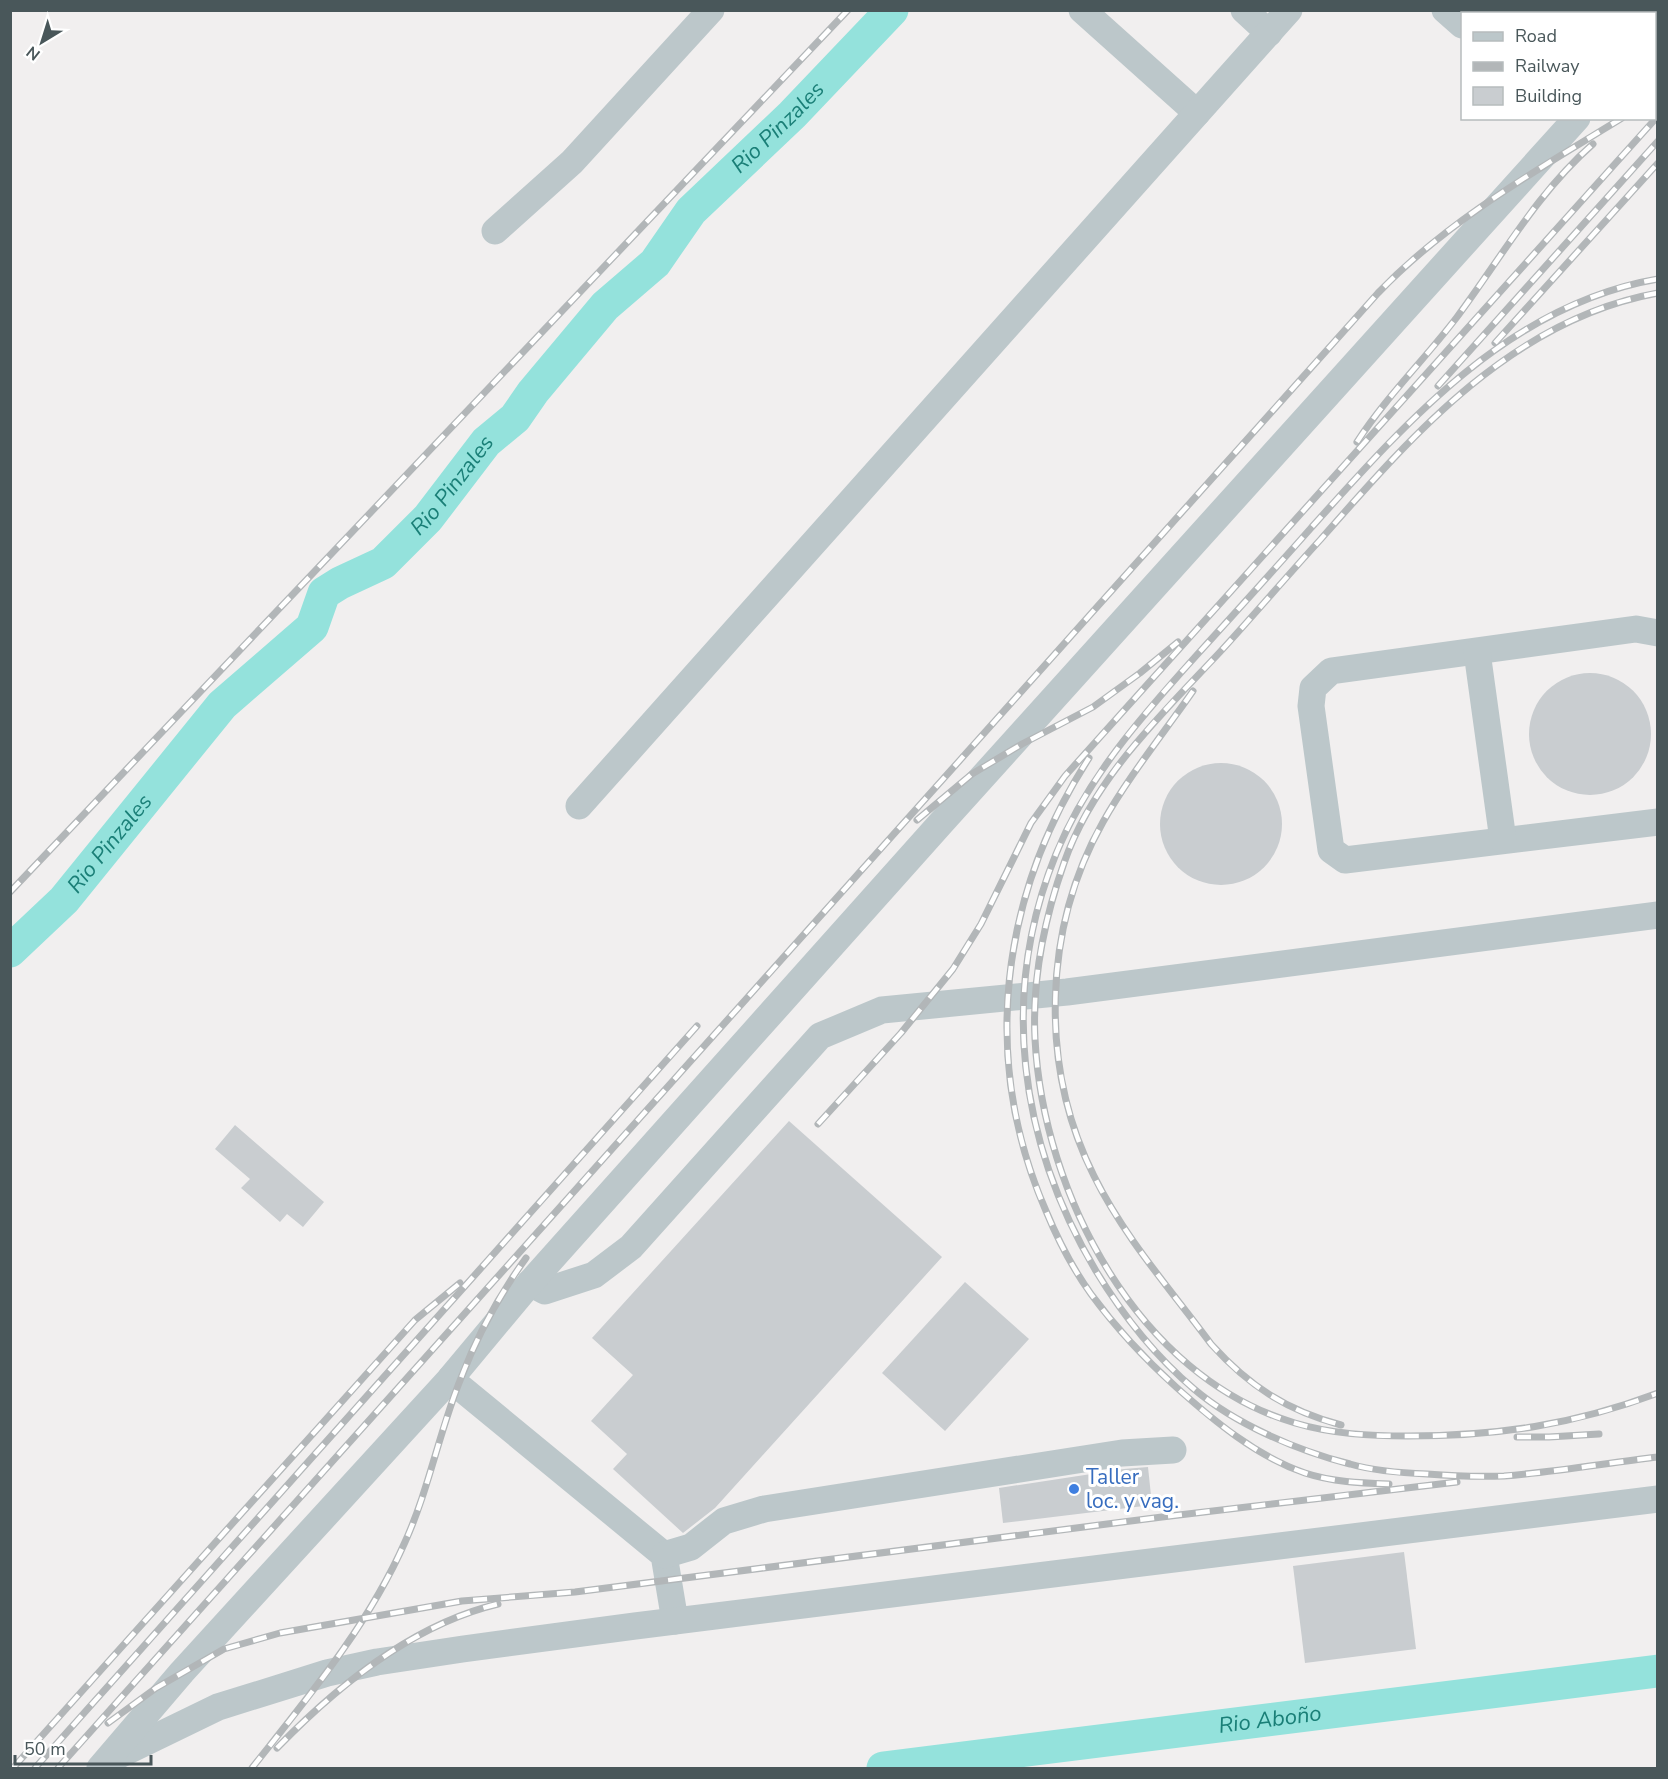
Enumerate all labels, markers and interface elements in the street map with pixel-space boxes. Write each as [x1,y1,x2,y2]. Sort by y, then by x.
north arrow [12,12,72,72]
legend [1461,12,1656,120]
text: Road [1515,24,1557,48]
text: N [22,41,45,65]
text: Railway [1515,54,1580,78]
water label: Rio Pinzales [725,75,831,180]
text: Building [1515,84,1582,108]
water label: Rio Pinzales [404,429,501,542]
water label: Rio Pinzales [60,788,159,899]
place label: Taller loc. y vag. [1086,1463,1179,1515]
marker: Taller loc. y vag. [1067,1482,1081,1496]
water label: Rio Aboño [1217,1698,1323,1741]
scale bar [15,1728,152,1766]
text: 50 m [24,1737,66,1761]

